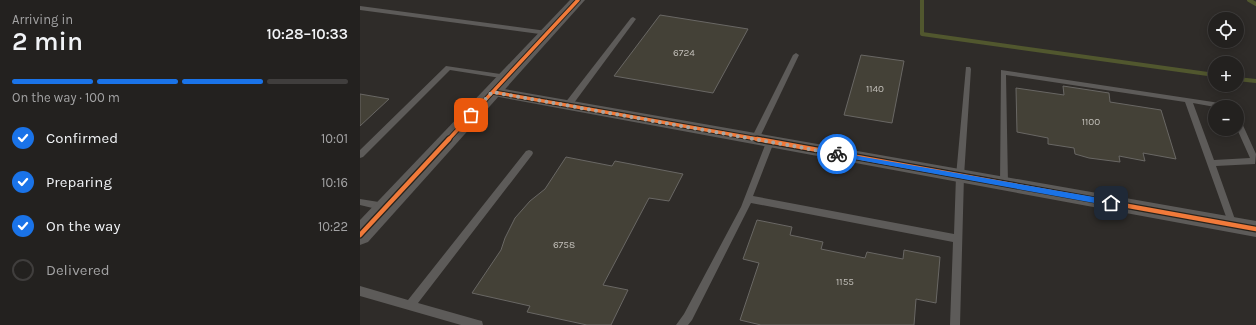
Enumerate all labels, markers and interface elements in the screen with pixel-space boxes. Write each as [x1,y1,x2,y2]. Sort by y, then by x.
text: Arriving in [12,12,73,27]
map controls [1208,12,1244,136]
button: locate [1208,12,1244,48]
text: 10:28–10:33 [266,25,348,43]
text: 2 min [12,26,83,57]
house number: 6724 [673,47,695,59]
button: + [1208,56,1244,92]
house number: 1140 [866,83,884,95]
text: On the way · 100 m [12,90,120,105]
pin [454,98,488,132]
button: − [1208,100,1244,136]
icon: bag [460,104,482,126]
house number: 1100 [1082,116,1100,128]
icon: check [12,127,34,149]
text: Confirmed [46,129,118,147]
text: 10:01 [321,131,348,146]
courier [817,134,857,174]
icon: bike [826,143,848,165]
icon: check [12,171,34,193]
text: Preparing [46,173,112,191]
text: 10:16 [321,175,348,190]
pin [1094,186,1128,220]
icon: home [1100,192,1122,214]
icon: check [12,215,34,237]
text: On the way [46,217,120,235]
text: 10:22 [318,219,348,234]
house number: 6758 [553,239,575,251]
text: Delivered [46,261,110,279]
house number: 1155 [836,276,854,288]

